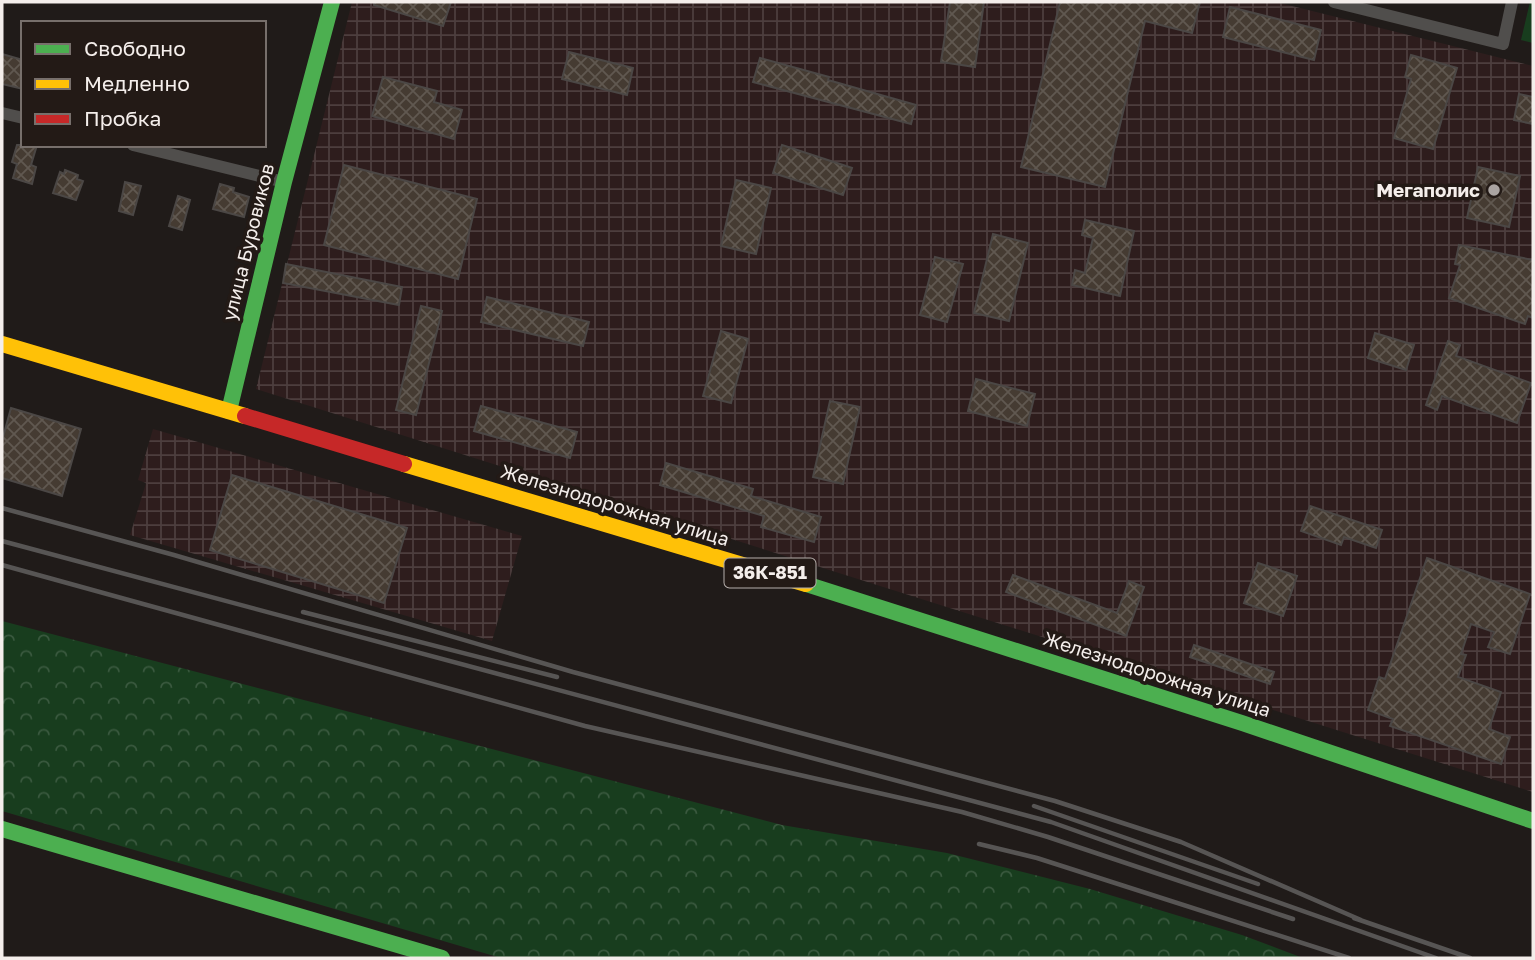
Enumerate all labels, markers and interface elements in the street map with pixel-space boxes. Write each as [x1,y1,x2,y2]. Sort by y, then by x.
legend [21,21,266,147]
text: Свободно [84,35,186,61]
text: Медленно [84,70,190,96]
text: Пробка [84,105,162,131]
street label: улица Буровиков [217,161,278,323]
place label: Мегаполис [1376,178,1480,201]
marker: Мегаполис [1486,182,1502,198]
street label: Железнодорожная улица [498,459,732,550]
road number: 36К-851 [724,558,816,588]
street label: Железнодорожная улица [1040,626,1274,721]

